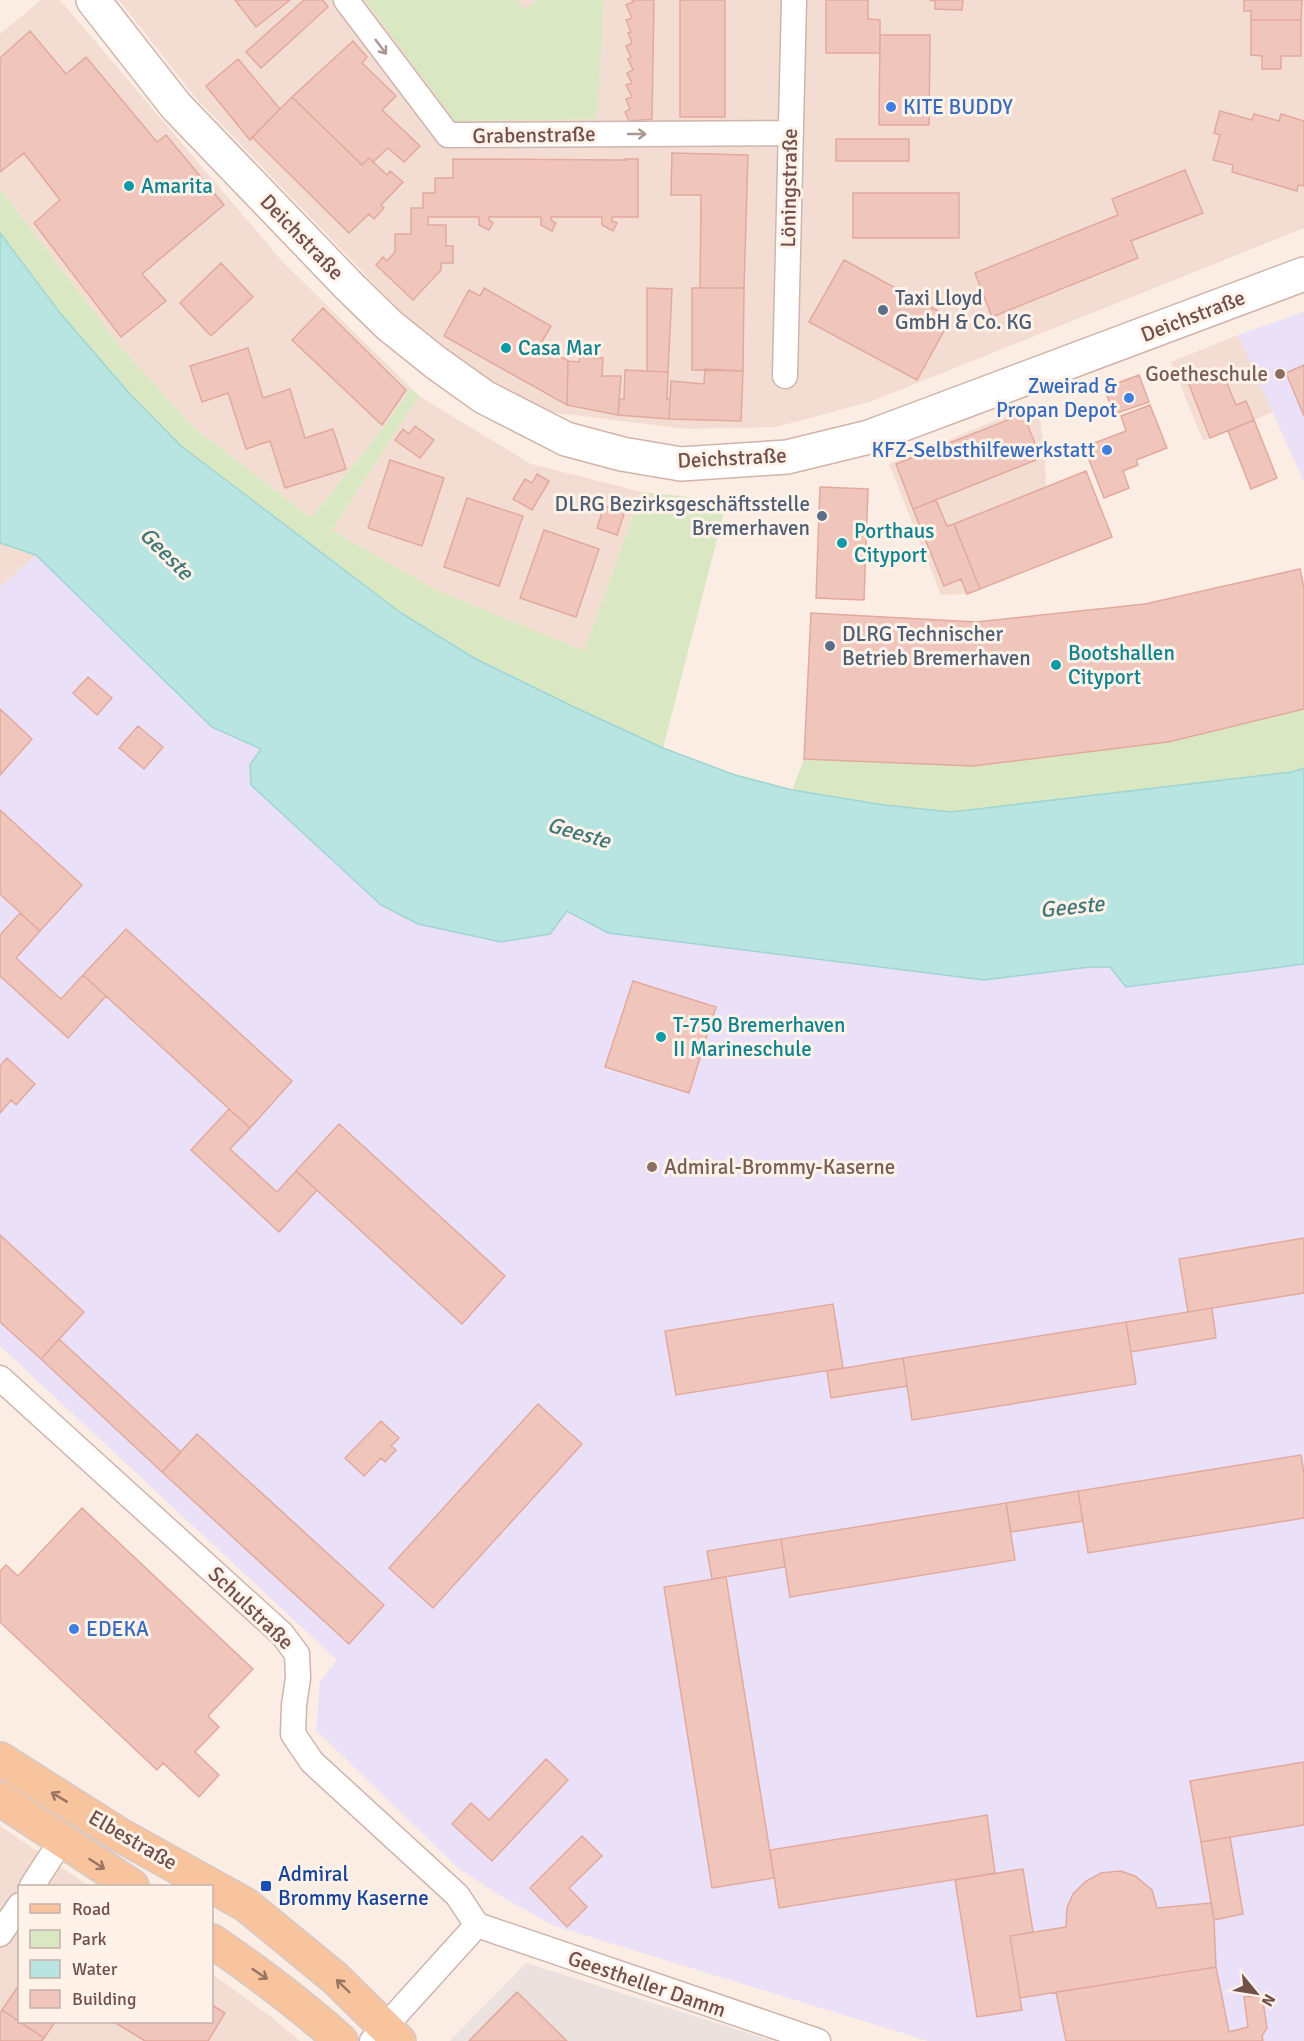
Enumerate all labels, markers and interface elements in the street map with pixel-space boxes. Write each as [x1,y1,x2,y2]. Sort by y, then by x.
one-way arrow [375,38,387,54]
place label: KITE BUDDY [903,94,1013,120]
marker: KITE BUDDY [884,100,898,114]
street label: Grabenstraße [472,121,596,149]
one-way arrow [626,128,646,140]
street label: Löningstraße [775,128,803,248]
place label: Amarita [141,173,213,199]
marker: Amarita [122,179,136,193]
street label: Deichstraße [255,189,349,285]
street label: Deichstraße [1137,284,1249,348]
place label: Taxi Lloyd GmbH & Co. KG [895,285,1032,335]
marker: Taxi Lloyd GmbH & Co. KG [876,303,890,317]
place label: Casa Mar [518,335,601,361]
marker: Casa Mar [499,341,513,355]
place label: Goetheschule [1145,361,1268,387]
marker: Goetheschule [1273,367,1287,381]
place label: Zweirad & Propan Depot [996,373,1117,423]
marker: Zweirad & Propan Depot [1122,391,1136,405]
place label: KFZ-Selbsthilfewerkstatt [872,437,1095,463]
street label: Deichstraße [677,442,787,474]
marker: KFZ-Selbsthilfewerkstatt [1100,443,1114,457]
place label: DLRG Bezirksgeschäftsstelle Bremerhaven [555,491,810,541]
marker: DLRG Bezirksgeschäftsstelle Bremerhaven [815,509,829,523]
place label: Porthaus Cityport [854,518,935,568]
water label: Geeste [134,521,200,586]
marker: Porthaus Cityport [835,536,849,550]
place label: DLRG Technischer Betrieb Bremerhaven [842,621,1031,671]
marker: DLRG Technischer Betrieb Bremerhaven [823,639,837,653]
place label: Bootshallen Cityport [1068,640,1175,690]
marker: Bootshallen Cityport [1049,658,1063,672]
water label: Geeste [544,811,614,855]
water label: Geeste [1039,890,1106,923]
place label: T-750 Bremerhaven II Marineschule [673,1012,846,1062]
marker: T-750 Bremerhaven II Marineschule [654,1030,668,1044]
place label: Admiral-Brommy-Kaserne [664,1154,895,1180]
marker: Admiral-Brommy-Kaserne [645,1160,659,1174]
street label: Schulstraße [203,1561,299,1655]
place label: EDEKA [86,1616,149,1642]
marker: EDEKA [67,1622,81,1636]
one-way arrow [51,1791,68,1803]
street label: Elbestraße [84,1804,182,1876]
one-way arrow [88,1858,105,1870]
place label: Admiral Brommy Kaserne [278,1861,429,1911]
marker: Admiral Brommy Kaserne [259,1879,273,1893]
legend [18,1885,213,2023]
text: Road [72,1898,111,1920]
text: Park [72,1928,107,1950]
street label: Geestheller Damm [565,1945,729,2023]
text: Water [72,1958,118,1980]
north arrow [1226,1963,1286,2023]
one-way arrow [251,1968,267,1980]
one-way arrow [336,1978,351,1993]
text: Building [72,1988,136,2010]
text: N [1257,1990,1280,2010]

